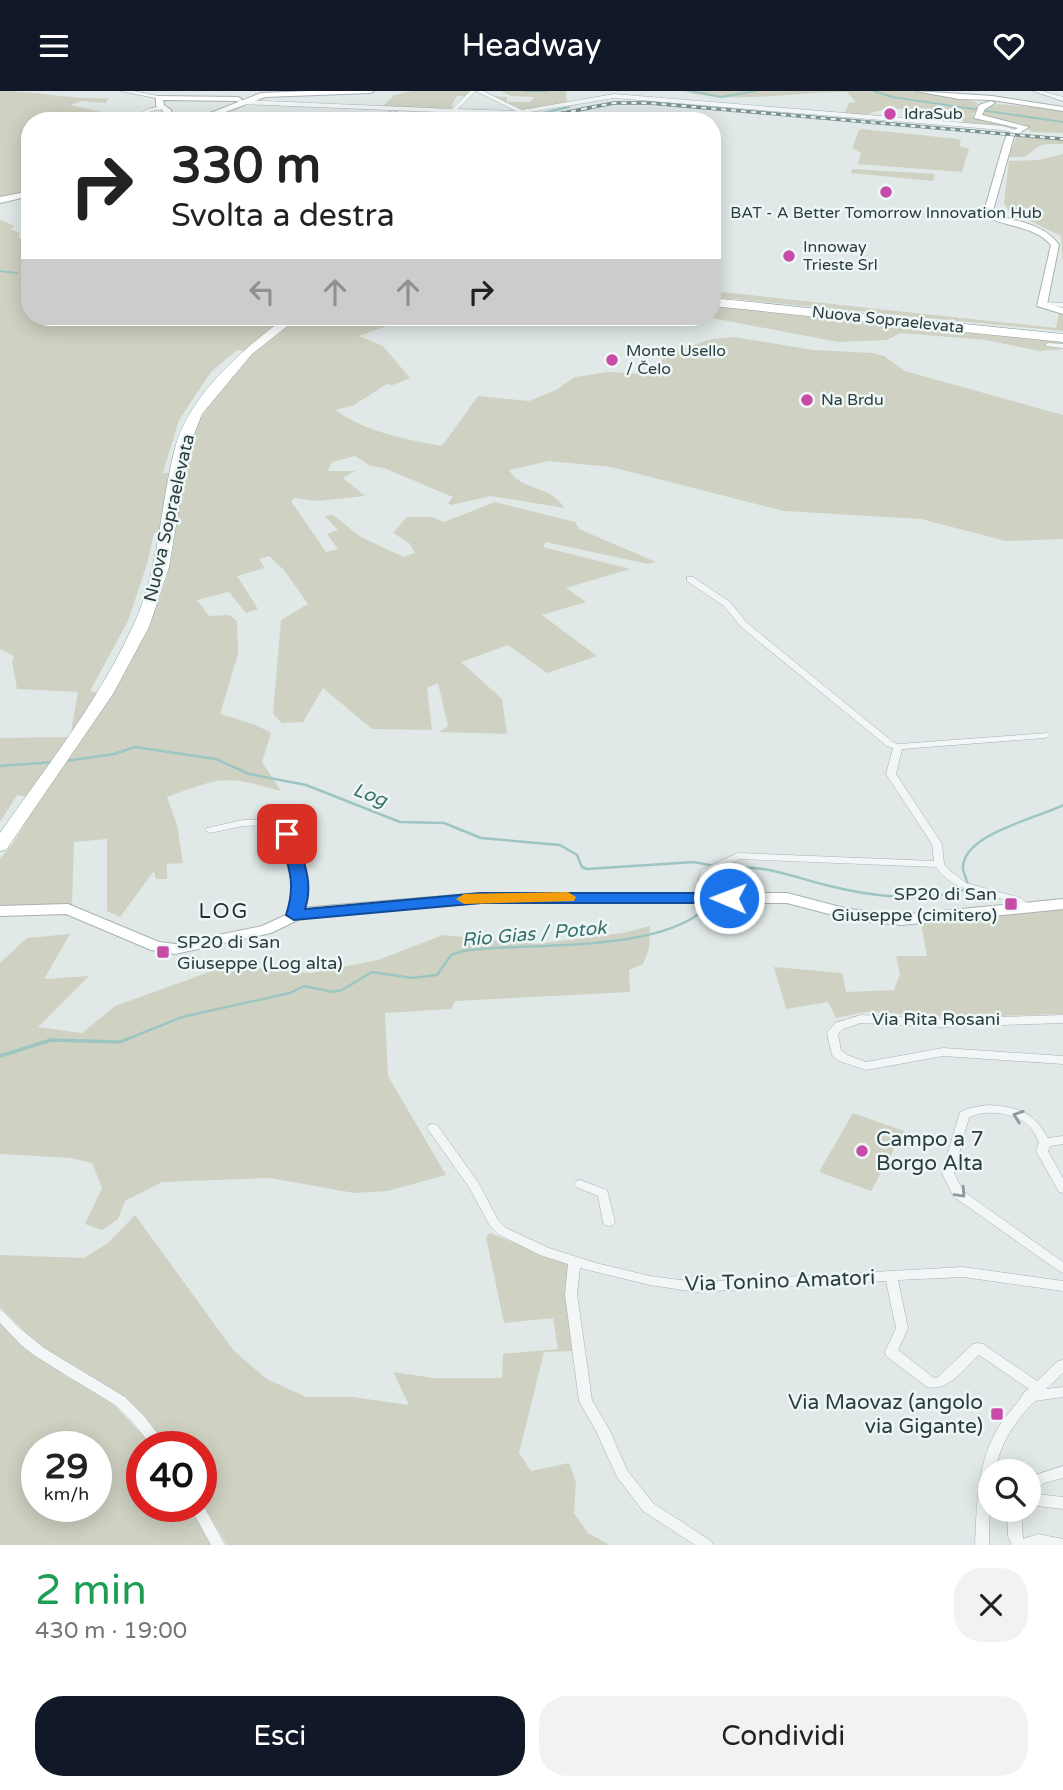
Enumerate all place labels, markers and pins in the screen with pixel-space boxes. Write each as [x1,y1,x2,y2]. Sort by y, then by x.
place label: IdraSub [904,104,963,124]
marker: IdraSub [882,106,898,122]
marker: BAT - A Better Tomorrow Innovation Hub [878,184,894,200]
place label: BAT - A Better Tomorrow Innovation Hub [730,203,1042,223]
place label: Innoway Trieste Srl [803,237,878,275]
marker: Innoway Trieste Srl [781,248,797,264]
place label: Monte Usello / Čelo [626,341,726,379]
marker: Monte Usello / Čelo [604,352,620,368]
place label: Na Brdu [821,390,884,410]
marker: Na Brdu [799,392,815,408]
pin [257,804,317,864]
place label: SP20 di San Giuseppe (cimitero) [832,883,997,926]
marker: SP20 di San Giuseppe (cimitero) [1003,896,1019,912]
place label: SP20 di San Giuseppe (Log alta) [177,931,343,974]
marker: SP20 di San Giuseppe (Log alta) [155,944,171,960]
place label: Campo a 7 Borgo Alta [876,1127,984,1176]
marker: Campo a 7 Borgo Alta [854,1143,870,1159]
place label: Via Maovaz (angolo via Gigante) [788,1390,983,1439]
marker: Via Maovaz (angolo via Gigante) [989,1406,1005,1422]

